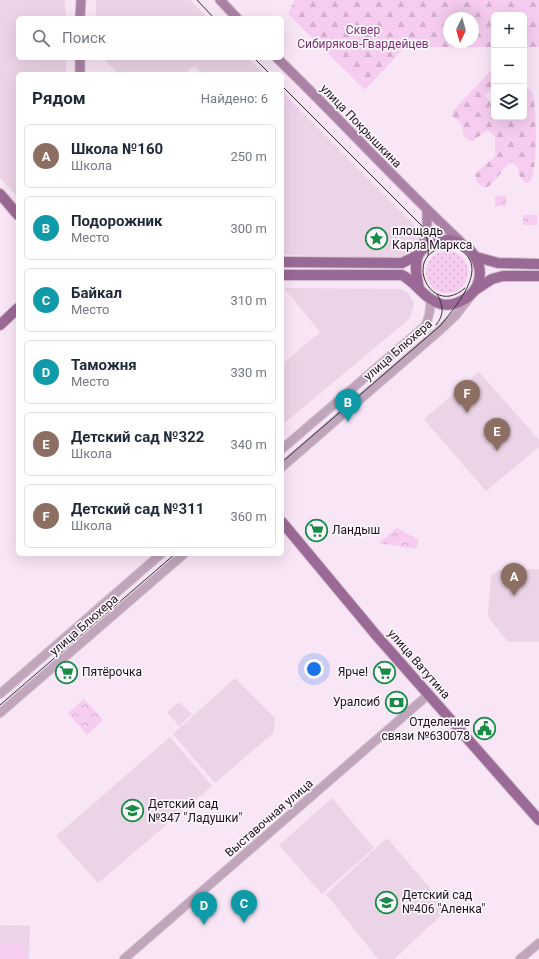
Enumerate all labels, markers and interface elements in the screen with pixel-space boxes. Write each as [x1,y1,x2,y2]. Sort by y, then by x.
north arrow [443,12,479,48]
map controls [491,12,527,120]
button: + [491,12,527,48]
search box [16,16,284,60]
park label: Сквер Сибиряков-Гвардейцев [297,23,429,51]
icon: search [30,27,52,49]
text: Поиск [62,29,106,47]
button: − [491,48,527,84]
street label: улица Покрышкина [318,81,404,171]
button: layers [491,84,527,120]
text: Рядом [32,88,86,108]
text: Найдено: 6 [201,91,268,106]
text: Школа №160 [71,140,163,158]
text: A [42,149,50,164]
text: 250 m [230,149,267,164]
text: Школа [71,158,112,173]
text: Подорожник [71,212,163,230]
text: B [42,221,50,236]
text: 300 m [230,221,267,236]
place label: площадь Карла Маркса [392,224,472,252]
place icon: площадь Карла Маркса [363,225,389,251]
text: Место [71,230,109,245]
text: Байкал [71,284,122,302]
text: C [42,293,50,308]
text: 310 m [230,293,267,308]
text: Место [71,302,109,317]
street label: улица Блюхера [361,317,435,383]
text: Таможня [71,356,137,374]
text: D [42,365,50,380]
text: 330 m [230,365,267,380]
text: Место [71,374,109,389]
pin: F [454,380,480,413]
pin: B [335,389,361,422]
pin: E [484,418,510,451]
text: Детский сад №322 [71,428,204,446]
text: E [42,437,50,452]
text: 340 m [230,437,267,452]
text: Школа [71,446,112,461]
text: Детский сад №311 [71,500,204,518]
text: F [42,509,50,524]
text: 360 m [230,509,267,524]
supermarket icon: Ландыш [304,517,330,543]
text: Школа [71,518,112,533]
place label: Ландыш [332,523,380,537]
pin: A [501,563,527,596]
street label: улица Блюхера [47,592,121,658]
street label: улица Ватутина [385,626,453,702]
supermarket icon: Пятёрочка [54,659,80,685]
your location [304,659,324,679]
supermarket icon: Ярче! [371,659,397,685]
place label: Пятёрочка [82,665,142,679]
place label: Ярче! [338,665,368,679]
bank icon: Уралсиб [383,689,409,715]
place label: Уралсиб [333,695,380,709]
place label: Отделение связи №630078 [381,715,470,743]
public building icon: Отделение связи №630078 [472,716,498,742]
street label: Выставочная улица [222,776,316,860]
place label: Детский сад №347 "Ладушки" [148,797,242,825]
school or university icon: Детский сад №347 "Ладушки" [120,798,146,824]
place label: Детский сад №406 "Аленка" [402,888,485,916]
school or university icon: Детский сад №406 "Аленка" [374,889,400,915]
pin: C [231,890,257,923]
pin: D [191,892,217,925]

